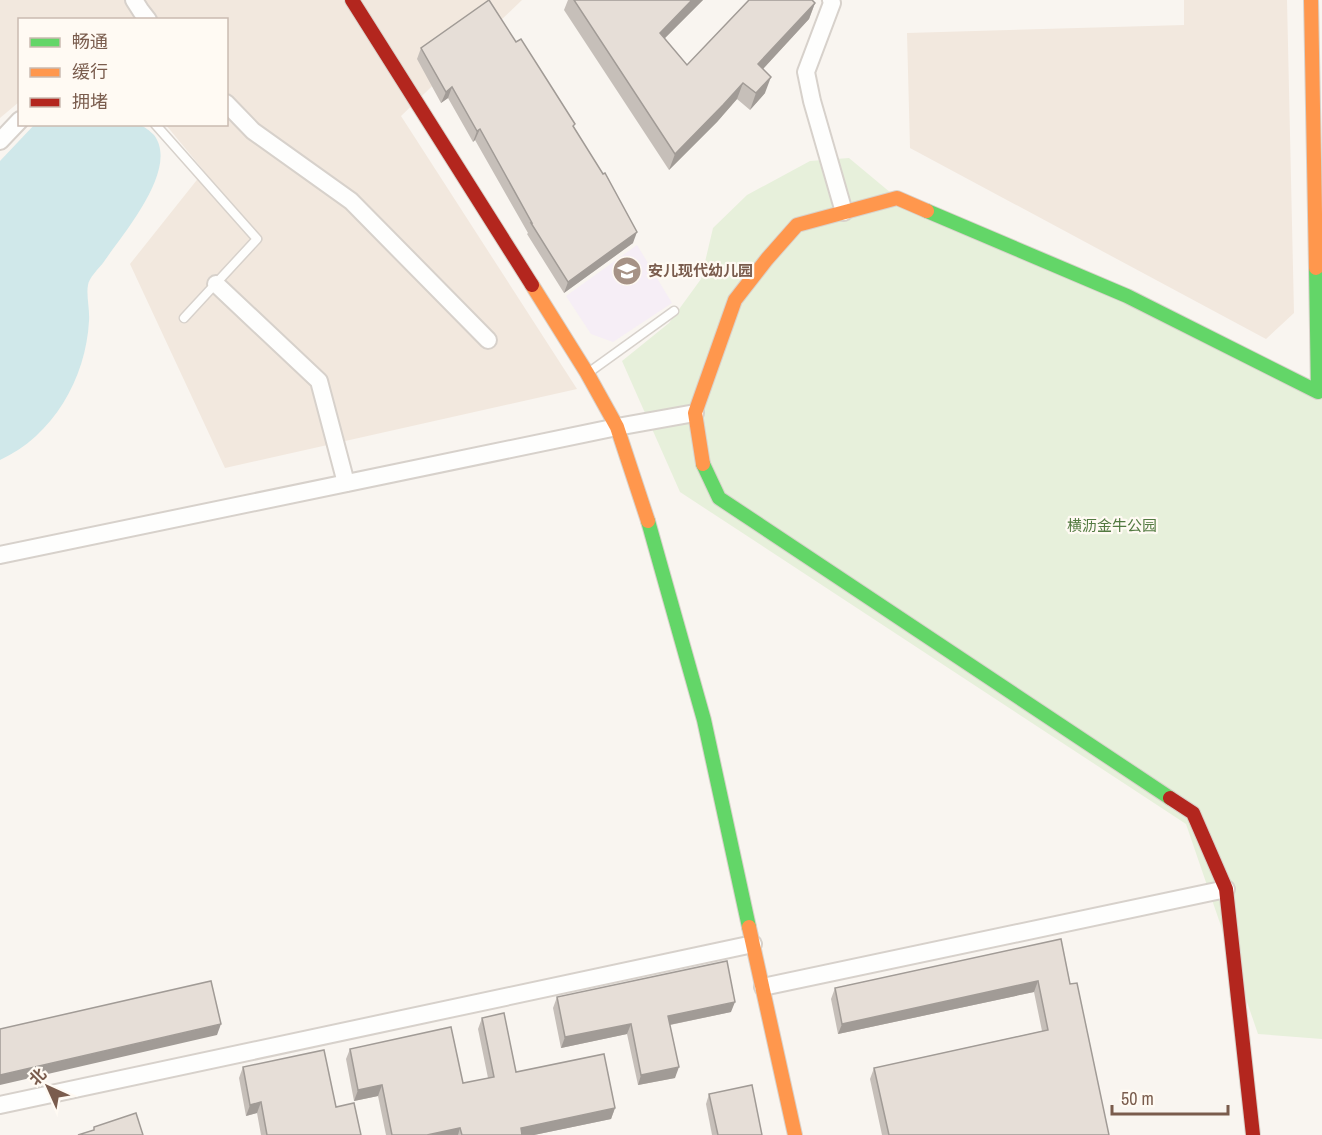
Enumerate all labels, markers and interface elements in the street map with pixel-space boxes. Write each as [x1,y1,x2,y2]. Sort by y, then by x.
legend [18,18,228,126]
text: 畅通 [72,29,108,54]
text: 缓行 [72,59,108,84]
text: 拥堵 [72,89,108,114]
school or university icon: 安儿现代幼儿园 [611,255,643,287]
place label: 安儿现代幼儿园 [648,260,753,281]
park label: 横沥金牛公园 [1067,515,1157,536]
north arrow [18,1057,78,1117]
text: 北 [24,1063,51,1090]
scale bar [1112,1078,1228,1116]
text: 50 m [1121,1086,1154,1111]

